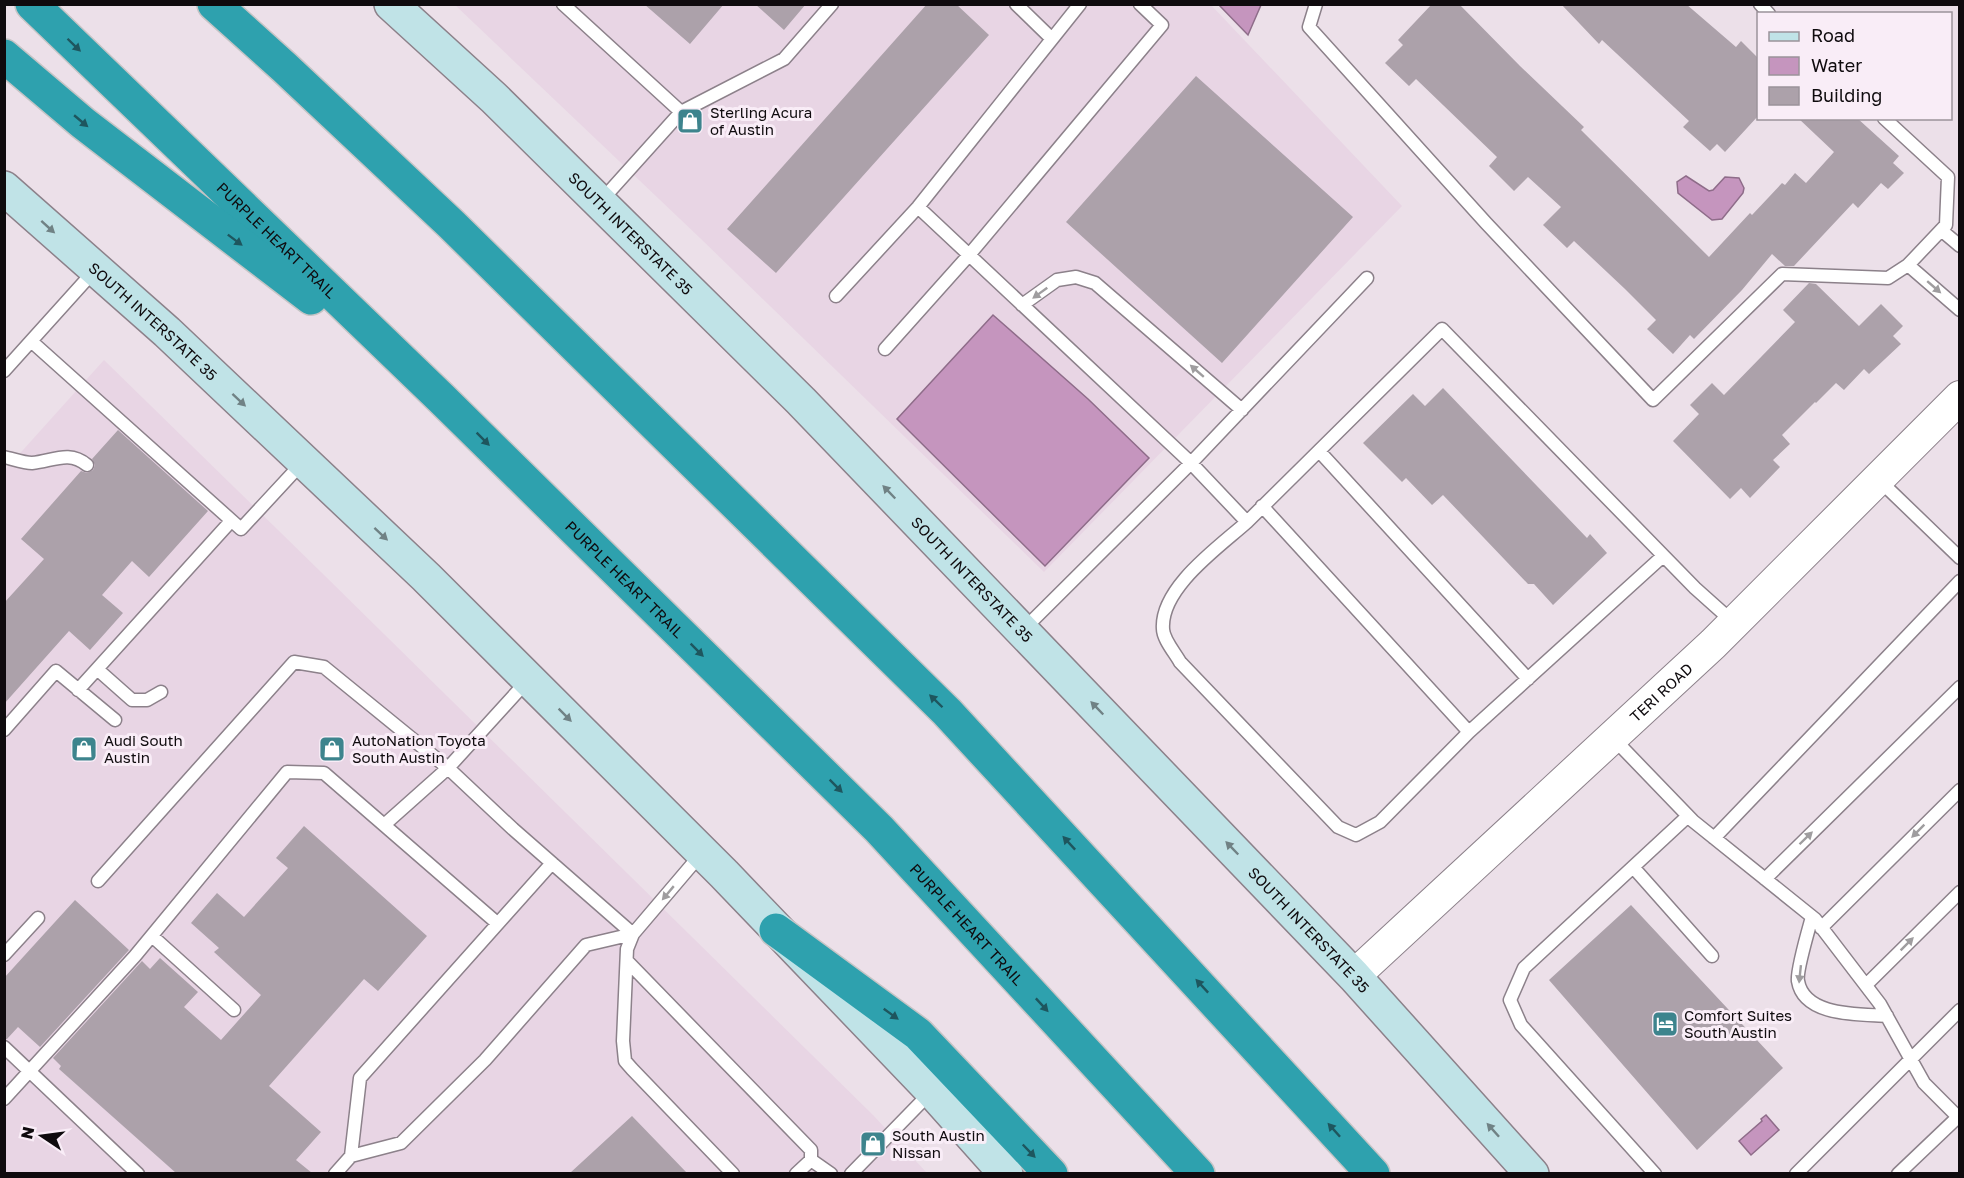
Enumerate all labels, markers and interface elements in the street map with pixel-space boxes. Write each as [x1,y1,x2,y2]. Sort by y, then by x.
legend [1757,12,1952,120]
text: Road [1811,24,1855,46]
one-way arrow [66,38,81,51]
text: Water [1811,54,1862,76]
text: Building [1811,84,1882,106]
place label: Sterling Acura of Austin [710,103,812,138]
shop icon: Sterling Acura of Austin [675,106,705,136]
one-way arrow [73,115,89,128]
street label: SOUTH INTERSTATE 35 [565,168,697,298]
street label: PURPLE HEART TRAIL [213,178,341,302]
one-way arrow [40,220,55,233]
one-way arrow [228,234,243,246]
street label: SOUTH INTERSTATE 35 [85,258,221,384]
one-way arrow [1926,280,1941,293]
one-way arrow [1033,286,1048,298]
one-way arrow [1190,365,1205,378]
one-way arrow [232,393,247,407]
one-way arrow [476,432,491,446]
one-way arrow [882,485,896,499]
street label: SOUTH INTERSTATE 35 [908,513,1037,646]
street label: PURPLE HEART TRAIL [562,517,688,641]
one-way arrow [373,527,388,540]
one-way arrow [689,642,703,656]
street label: TERI ROAD [1626,659,1696,726]
one-way arrow [928,694,943,708]
one-way arrow [1090,701,1104,715]
one-way arrow [557,708,571,722]
place label: Audi South Austin [104,731,183,766]
place label: AutoNation Toyota South Austin [352,731,486,766]
shop icon: Audi South Austin [69,734,99,764]
shop icon: AutoNation Toyota South Austin [317,734,347,764]
one-way arrow [828,779,842,793]
one-way arrow [1911,824,1926,838]
one-way arrow [1799,831,1813,845]
one-way arrow [1062,836,1076,851]
one-way arrow [1225,841,1239,856]
street label: PURPLE HEART TRAIL [906,860,1028,989]
street label: SOUTH INTERSTATE 35 [1245,863,1373,996]
one-way arrow [661,885,674,901]
one-way arrow [1900,937,1915,951]
one-way arrow [1795,964,1805,983]
one-way arrow [1195,979,1209,994]
one-way arrow [1034,997,1048,1011]
place label: Comfort Suites South Austin [1684,1006,1792,1041]
one-way arrow [883,1008,898,1020]
hotel icon: Comfort Suites South Austin [1650,1009,1680,1039]
north arrow [12,1106,72,1166]
one-way arrow [1327,1123,1341,1137]
one-way arrow [1487,1123,1500,1138]
text: N [16,1124,38,1141]
place label: South Austin Nissan [892,1126,985,1161]
shop icon: South Austin Nissan [858,1129,888,1159]
one-way arrow [1022,1143,1036,1157]

